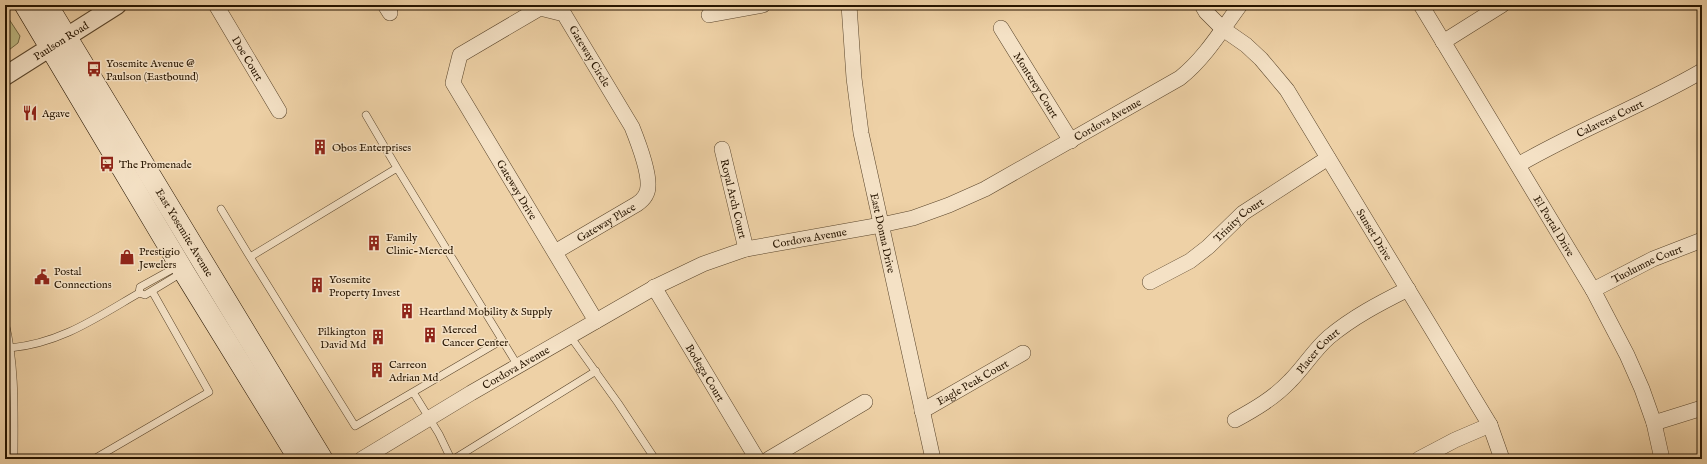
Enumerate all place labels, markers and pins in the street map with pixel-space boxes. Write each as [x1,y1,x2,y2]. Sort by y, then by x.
place label: Yosemite Avenue @ Paulson (Eastbound) [106,57,199,84]
bus stop icon: Yosemite Avenue @ Paulson (Eastbound) [85,60,103,78]
restaurant icon: Agave [21,104,39,122]
place label: Agave [41,107,70,121]
building icon: Obos Enterprises [311,138,329,156]
place label: Obos Enterprises [332,141,411,155]
bus stop icon: The Promenade [98,155,116,173]
place label: The Promenade [119,158,192,172]
place label: Family Clinic-Merced [386,231,454,258]
building icon: Family Clinic-Merced [365,234,383,252]
place label: Prestigio Jewelers [137,245,180,272]
shop icon: Prestigio Jewelers [118,248,136,266]
place label: Postal Connections [54,265,112,292]
public building icon: Postal Connections [33,268,51,286]
place label: Yosemite Property Invest [329,273,400,300]
building icon: Yosemite Property Invest [308,276,326,294]
building icon: Heartland Mobility & Supply [398,302,416,320]
place label: Heartland Mobility & Supply [419,305,553,319]
place label: Merced Cancer Center [442,323,508,350]
place label: Pilkington David Md [317,325,366,352]
building icon: Merced Cancer Center [421,326,439,344]
building icon: Pilkington David Md [369,328,387,346]
place label: Carreon Adrian Md [388,358,439,385]
building icon: Carreon Adrian Md [368,361,386,379]

